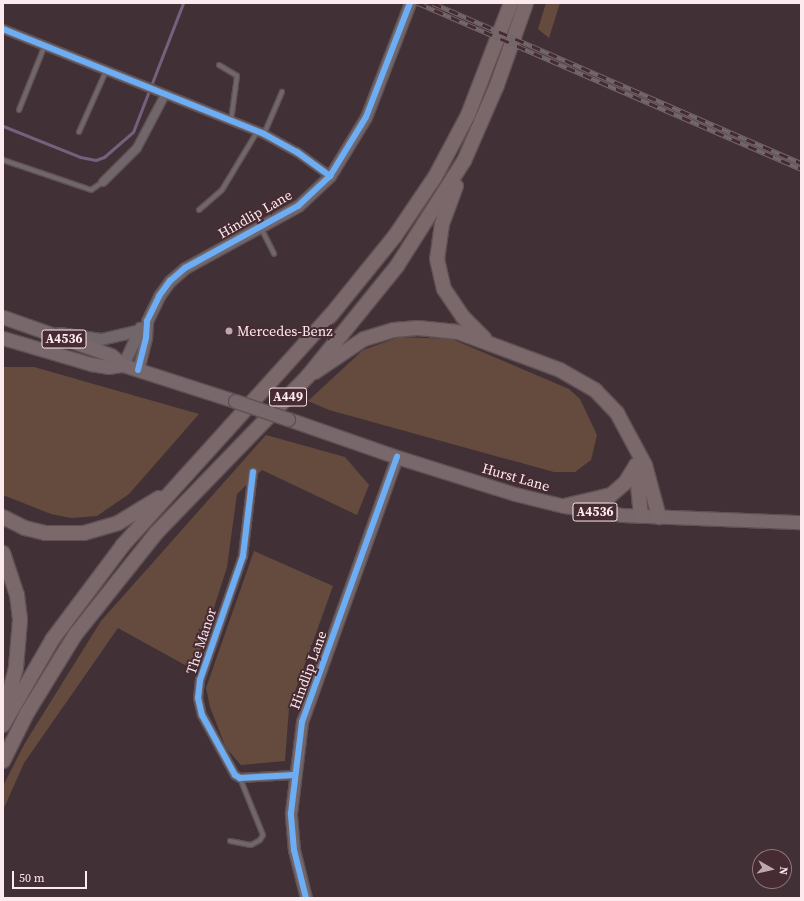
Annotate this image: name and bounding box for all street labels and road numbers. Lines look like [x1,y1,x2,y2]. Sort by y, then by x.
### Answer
street label: Hindlip Lane [215,186,295,242]
road number: A4536 [41,328,87,350]
road number: A449 [269,386,307,408]
street label: Hurst Lane [480,459,552,495]
road number: A4536 [572,501,618,523]
street label: The Manor [182,606,220,676]
street label: Hindlip Lane [286,628,330,712]

